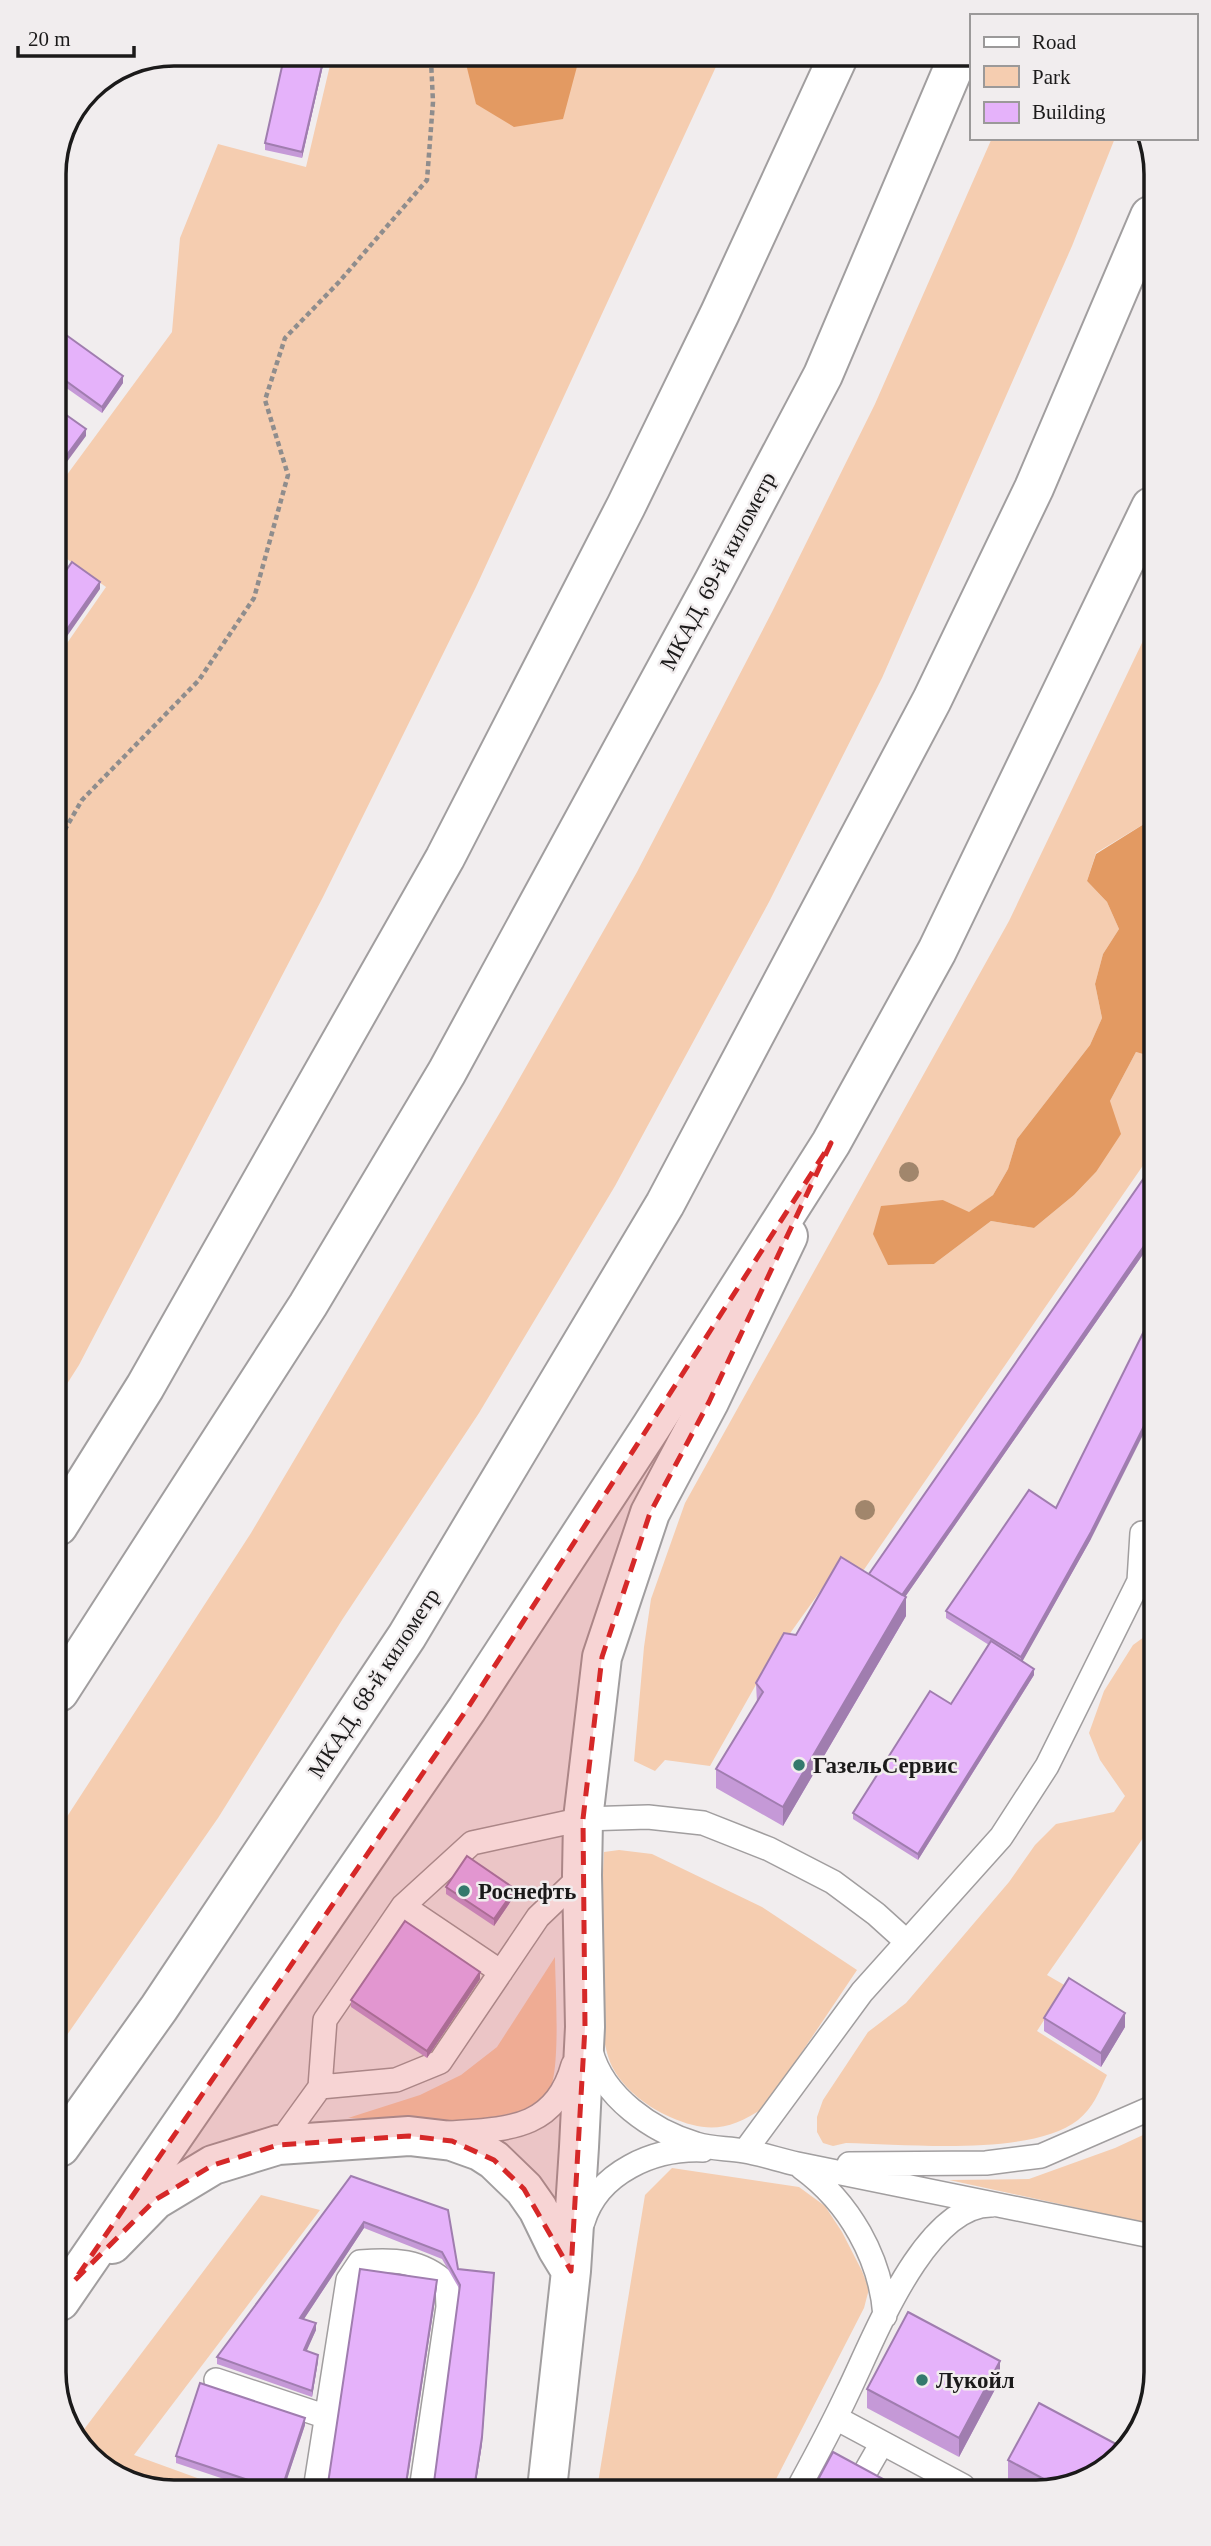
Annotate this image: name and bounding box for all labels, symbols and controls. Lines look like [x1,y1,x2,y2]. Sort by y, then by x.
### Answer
scale bar [18,14,133,58]
legend [970,14,1197,140]
text: 20 m [28,27,71,51]
text: Road [1032,30,1077,54]
text: Park [1032,65,1071,89]
text: Building [1032,100,1106,124]
street label: МКАД, 69-й километр [655,468,781,674]
street label: МКАД, 68-й километр [303,1584,445,1782]
place label: ГазельСервис [813,1753,957,1778]
marker: ГазельСервис [791,1757,807,1773]
place label: Роснефть [478,1879,576,1904]
marker: Роснефть [456,1883,472,1899]
place label: Лукойл [936,2368,1015,2393]
marker: Лукойл [914,2372,930,2388]

